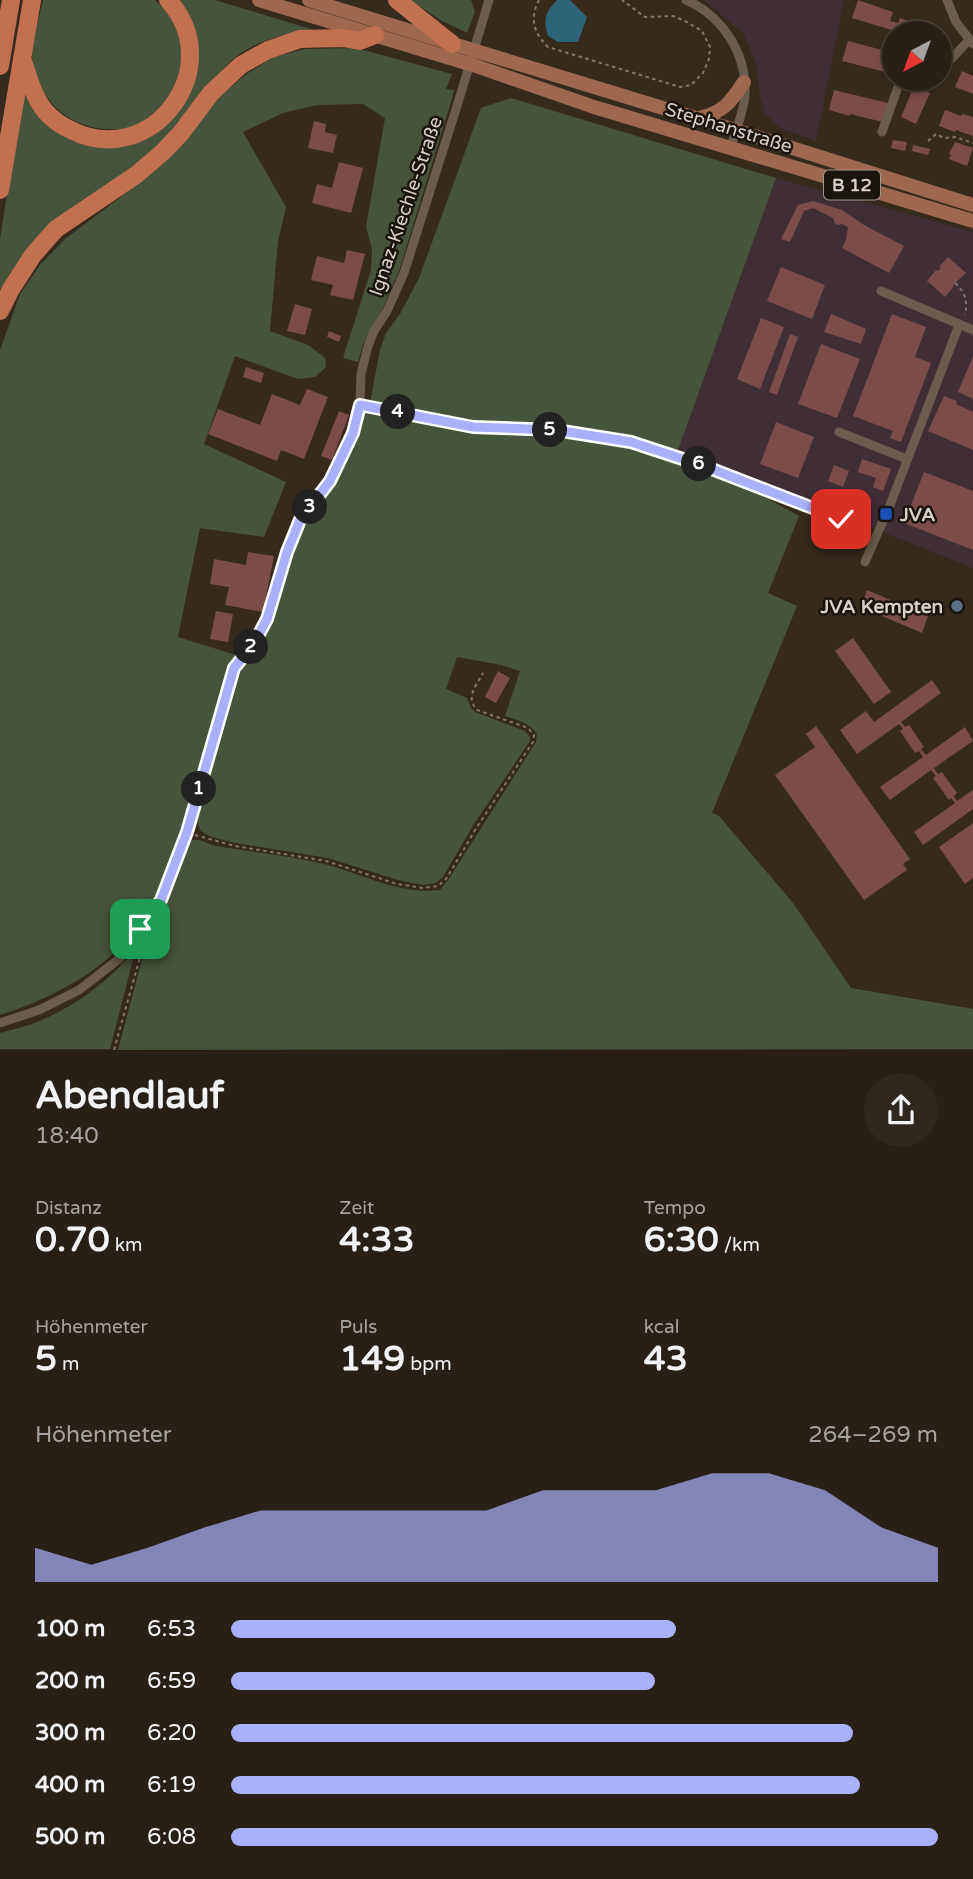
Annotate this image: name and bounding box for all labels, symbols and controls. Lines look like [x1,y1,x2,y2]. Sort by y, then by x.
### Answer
north arrow [882,21,952,91]
map controls [882,21,952,91]
street label: Stephanstraße [663,98,795,158]
street label: Ignaz-Kiechle-Straße [365,114,447,299]
road number: B 12 [824,170,880,200]
pin: 4 [380,394,416,430]
text: 4 [392,400,403,422]
pin: 5 [532,412,568,448]
text: 5 [544,418,555,440]
pin: 6 [682,447,716,482]
text: 6 [693,452,704,474]
pin [811,489,871,549]
pin: 3 [292,490,328,524]
text: 3 [304,495,315,517]
icon: check [822,500,860,538]
place label: JVA [899,504,935,526]
marker: JVA [878,506,894,522]
place label: JVA Kempten [819,596,943,619]
marker: JVA Kempten [949,598,965,614]
pin: 2 [233,630,268,664]
text: 2 [245,635,256,657]
pin: 1 [182,772,216,806]
text: 1 [193,777,204,799]
pin [110,899,170,959]
icon: arrive [121,910,159,948]
text: Abendlauf [35,1073,224,1119]
button: share [864,1073,938,1147]
text: 18:40 [35,1122,99,1150]
text: Distanz [35,1197,102,1219]
text: Zeit [339,1197,374,1219]
text: Tempo [644,1197,706,1219]
text: 0.70 [35,1219,110,1261]
text: 4:33 [339,1219,414,1261]
text: 6:30 [644,1219,719,1261]
text: km [110,1234,142,1256]
text: /km [719,1234,760,1256]
text: Höhenmeter [35,1316,148,1338]
text: Puls [339,1316,377,1338]
text: kcal [644,1316,679,1338]
text: 5 [35,1338,57,1380]
text: 149 [339,1338,405,1380]
text: 43 [644,1338,688,1380]
text: m [57,1353,79,1375]
text: bpm [405,1353,452,1375]
text: Höhenmeter [35,1421,172,1449]
text: 264–269 m [808,1421,938,1449]
text: 100 m [35,1615,105,1643]
text: 6:53 [147,1615,196,1643]
text: 200 m [35,1667,105,1695]
text: 6:59 [147,1667,196,1695]
text: 300 m [35,1719,105,1747]
text: 6:20 [147,1719,196,1747]
text: 400 m [35,1771,105,1799]
text: 6:19 [147,1771,196,1799]
text: 500 m [35,1823,105,1851]
text: 6:08 [147,1823,196,1851]

